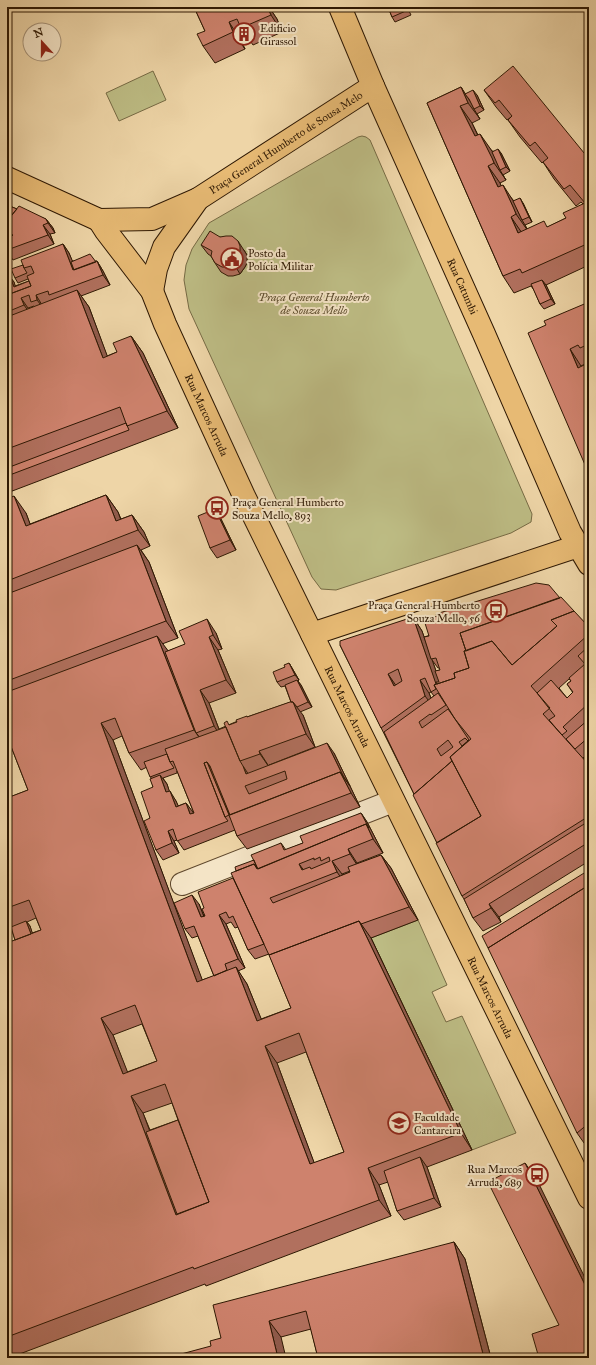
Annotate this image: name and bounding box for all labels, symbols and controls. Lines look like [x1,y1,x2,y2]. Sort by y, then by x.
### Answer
building icon: Edificio Girassol [231,21,257,47]
north arrow [22,22,62,62]
place label: Edificio Girassol [260,22,296,48]
text: N [32,25,46,41]
street label: Praça General Humberto de Sousa Melo [207,88,366,197]
public building icon: Posto da Polícia Militar [219,246,245,272]
place label: Posto da Polícia Militar [248,247,314,273]
street label: Rua Catumbi [444,256,480,316]
park label: Praça General Humberto de Souza Mello [258,291,370,317]
street label: Rua Marcos Arruda [182,372,231,458]
bus stop icon: Praça General Humberto Souza Mello, 893 [204,495,230,521]
place label: Praça General Humberto Souza Mello, 893 [232,496,344,522]
bus stop icon: Praça General Humberto Souza Mello, 56 [483,598,509,624]
place label: Praça General Humberto Souza Mello, 56 [368,599,480,625]
street label: Rua Marcos Arruda [322,664,373,750]
street label: Rua Marcos Arruda [464,955,516,1041]
school or university icon: Faculdade Cantareira [386,1110,412,1136]
place label: Faculdade Cantareira [414,1111,461,1137]
bus stop icon: Rua Marcos Arruda, 689 [524,1162,550,1188]
place label: Rua Marcos Arruda, 689 [466,1163,522,1189]

